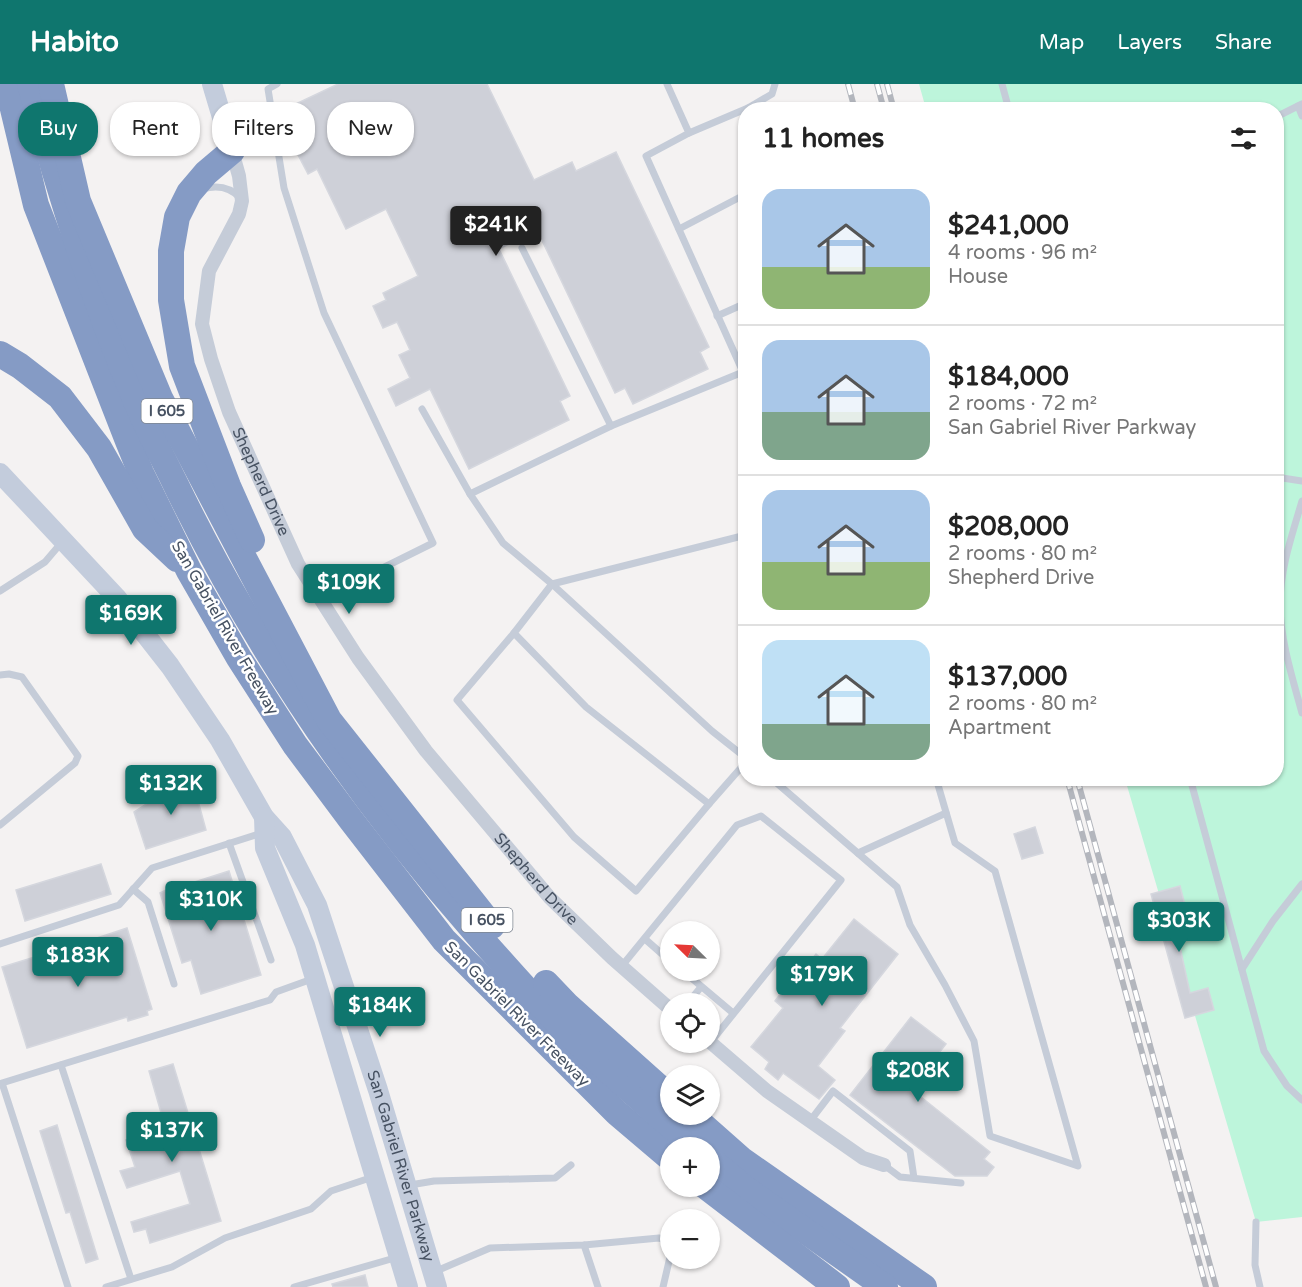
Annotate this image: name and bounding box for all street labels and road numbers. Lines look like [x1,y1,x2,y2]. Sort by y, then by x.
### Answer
road number: I 605 [142,399,192,423]
street label: Shepherd Drive [227,424,294,539]
street label: San Gabriel River Freeway [167,537,283,719]
street label: Shepherd Drive [490,829,582,930]
road number: I 605 [462,908,512,932]
street label: San Gabriel River Freeway [440,937,594,1091]
street label: San Gabriel River Parkway [362,1068,439,1265]

